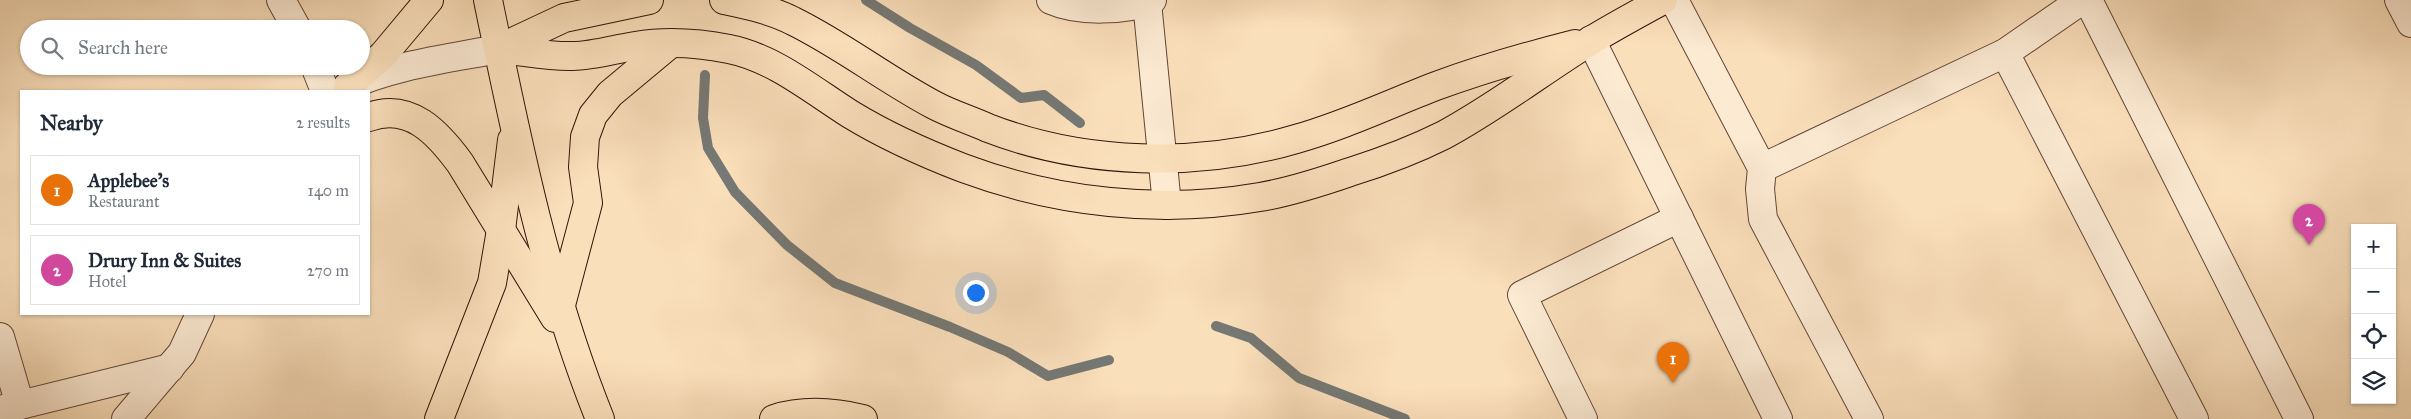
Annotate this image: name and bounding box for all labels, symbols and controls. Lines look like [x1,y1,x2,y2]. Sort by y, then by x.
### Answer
search box [20,20,370,75]
icon: search [38,34,66,62]
text: Search here [78,36,168,59]
text: Nearby [40,110,103,136]
text: 2 results [296,113,350,132]
text: Applebee's [88,169,169,192]
text: 1 [54,181,60,200]
text: 140 m [308,181,349,200]
text: Restaurant [88,192,160,211]
pin: 2 [2293,204,2325,245]
map controls [2351,224,2396,404]
button: + [2351,224,2396,269]
text: Drury Inn & Suites [88,249,241,272]
text: 2 [53,261,61,280]
text: 270 m [307,261,349,280]
button: − [2351,269,2396,314]
text: Hotel [88,272,126,291]
your location [963,280,989,306]
button: locate [2351,314,2396,359]
pin: 1 [1657,342,1689,383]
button: layers [2351,359,2396,404]

